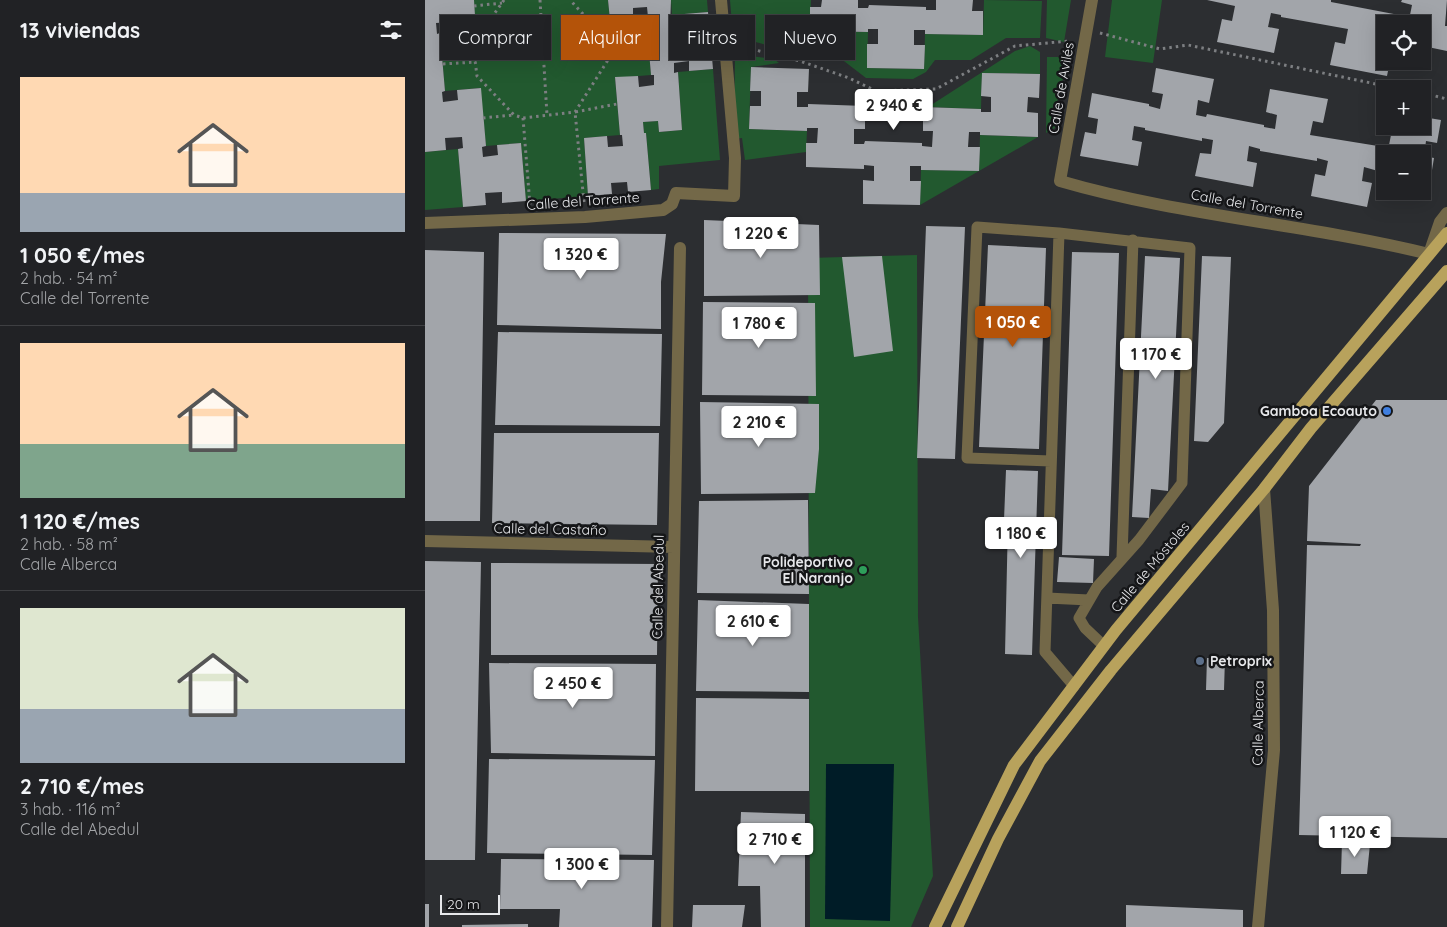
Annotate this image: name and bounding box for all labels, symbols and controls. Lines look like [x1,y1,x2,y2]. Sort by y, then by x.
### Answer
chip: Comprar [440,15,551,60]
chip: Alquilar [561,15,659,60]
chip: Filtros [669,15,755,60]
chip: Nuevo [765,15,855,60]
map controls [1376,15,1431,200]
button: locate [1376,15,1431,70]
icon: filters [377,16,405,44]
text: 13 viviendas [20,17,140,43]
street label: Calle de Avilés [1044,41,1078,135]
button: + [1376,80,1431,135]
pin: 2 940 € [848,88,940,131]
text: 2 940 € [866,95,922,115]
icon: home [168,110,258,200]
button: − [1376,145,1431,200]
street label: Calle del Torrente [1190,185,1304,223]
street label: Calle del Torrente [526,188,640,214]
pin: 1 220 € [715,216,807,259]
text: 1 220 € [734,223,788,243]
pin: 1 320 € [535,238,627,280]
text: 1 050 €/mes [20,242,145,268]
text: 1 320 € [555,244,607,264]
text: 2 hab. · 54 m² [20,268,118,288]
text: Calle del Torrente [20,288,150,308]
pin: 1 780 € [713,306,805,349]
pin: 1 050 € [967,306,1059,348]
text: 1 050 € [986,312,1040,332]
text: 1 780 € [733,313,785,333]
pin: 1 170 € [1110,338,1202,380]
text: 1 170 € [1131,344,1181,364]
icon: home [168,375,258,465]
place label: Gamboa Ecoauto [1260,402,1377,420]
marker: Gamboa Ecoauto [1381,405,1393,417]
pin: 2 210 € [713,406,805,448]
text: 2 210 € [732,412,786,432]
text: 1 120 €/mes [20,508,140,534]
pin: 1 180 € [975,516,1067,559]
street label: Calle de Móstoles [1107,518,1193,616]
street label: Calle del Castaño [493,519,607,539]
text: 1 180 € [996,523,1046,543]
text: 2 hab. · 58 m² [20,534,118,554]
street label: Calle del Abedul [648,535,668,639]
place label: Polideportivo El Naranjo [763,553,853,587]
text: Calle Alberca [20,554,117,574]
marker: Polideportivo El Naranjo [857,564,869,576]
pin: 2 610 € [707,604,799,647]
text: 2 610 € [727,611,779,631]
icon: home [168,640,258,730]
place label: Petroprix [1210,652,1272,670]
marker: Petroprix [1194,655,1206,667]
pin: 2 450 € [527,666,619,709]
text: 2 450 € [545,673,601,693]
street label: Calle Alberca [1248,680,1268,766]
text: 2 710 €/mes [20,773,144,799]
text: 3 hab. · 116 m² [20,799,120,819]
pin: 1 120 € [1309,816,1401,858]
text: Calle del Abedul [20,819,139,839]
pin: 2 710 € [729,822,821,865]
text: 1 120 € [1330,822,1380,842]
text: 2 710 € [748,829,802,849]
pin: 1 300 € [536,848,628,890]
text: 1 300 € [555,854,609,874]
scale bar [440,892,500,915]
text: 20 m [447,895,480,913]

